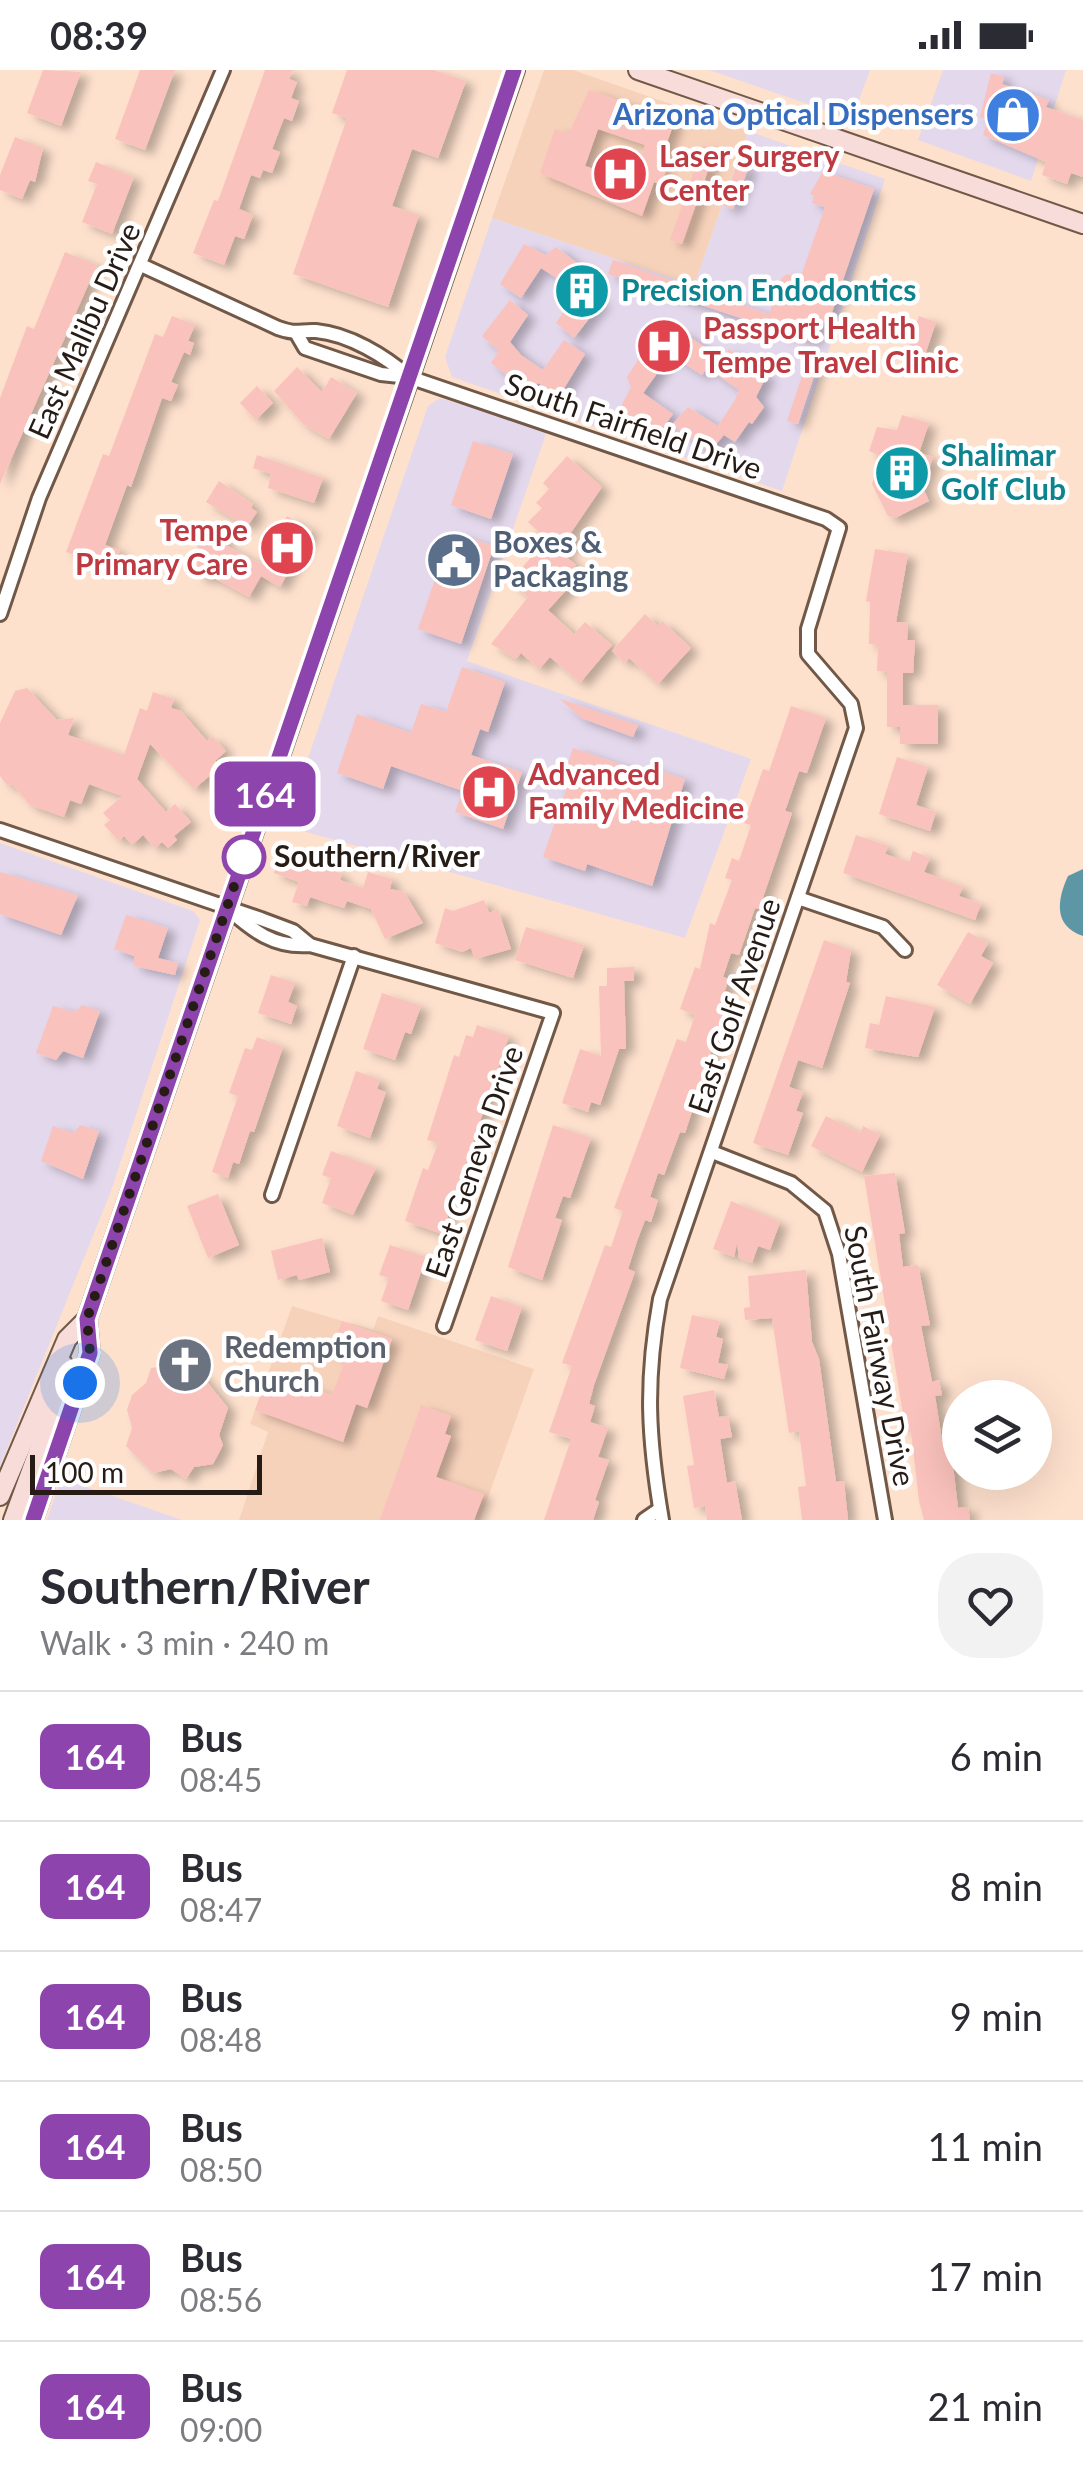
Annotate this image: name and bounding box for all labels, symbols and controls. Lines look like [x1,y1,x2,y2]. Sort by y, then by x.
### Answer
text: 08:39 [50,12,148,58]
shop icon: Arizona Optical Dispensers [983,85,1043,145]
place label: Arizona Optical Dispensers [612,95,974,131]
place label: Laser Surgery Center [659,137,840,207]
hospital icon: Laser Surgery Center [590,144,650,204]
street label: East Malibu Drive [19,217,147,444]
building icon: Precision Endodontics [552,261,612,321]
place label: Precision Endodontics [621,271,916,307]
place label: Passport Health Tempe Travel Clinic [703,309,959,379]
hospital icon: Passport Health Tempe Travel Clinic [634,316,694,376]
street label: South Fairfield Drive [501,364,767,486]
place label: Shalimar Golf Club [941,436,1066,506]
building icon: Shalimar Golf Club [872,443,932,503]
place label: Tempe Primary Care [75,511,248,581]
hospital icon: Tempe Primary Care [257,518,317,578]
place label: Boxes & Packaging [493,523,628,593]
public building icon: Boxes & Packaging [424,530,484,590]
place label: Advanced Family Medicine [527,755,744,825]
line badge: 164 [208,762,322,826]
hospital icon: Advanced Family Medicine [459,762,519,822]
text: 164 [235,773,295,815]
marker: Southern/River [223,836,265,878]
place label: Southern/River [274,837,481,873]
street label: East Golf Avenue [679,893,787,1118]
street label: East Geneva Drive [417,1041,530,1282]
street label: South Fairway Drive [838,1222,924,1489]
place label: Redemption Church [224,1328,387,1398]
church icon: Redemption Church [155,1335,215,1395]
your location [55,1358,105,1408]
map controls [942,1380,1052,1490]
button: layers [942,1380,1052,1490]
scale bar [30,1450,262,1494]
text: 100 m [45,1455,124,1489]
button: heart [938,1553,1043,1658]
text: Southern/River [40,1557,370,1614]
text: Walk · 3 min · 240 m [40,1623,329,1662]
text: Bus [180,1714,243,1760]
text: 6 min [950,1733,1043,1779]
text: 164 [65,1735,125,1777]
text: 08:45 [180,1760,262,1799]
text: Bus [180,1844,243,1890]
text: 8 min [950,1863,1043,1909]
text: 164 [65,1865,125,1907]
text: 08:47 [180,1890,262,1929]
text: Bus [180,1974,243,2020]
text: 9 min [950,1993,1043,2039]
text: 164 [65,1995,125,2037]
text: 08:48 [180,2020,262,2059]
text: Bus [180,2104,243,2150]
text: 11 min [928,2123,1043,2169]
text: 164 [65,2125,125,2167]
text: 08:50 [180,2150,262,2189]
text: Bus [180,2234,243,2280]
text: 17 min [928,2253,1043,2299]
text: 164 [65,2255,125,2297]
text: 08:56 [180,2280,262,2319]
text: Bus [180,2364,243,2410]
text: 21 min [928,2383,1043,2429]
text: 164 [65,2385,125,2427]
text: 09:00 [180,2410,262,2449]

